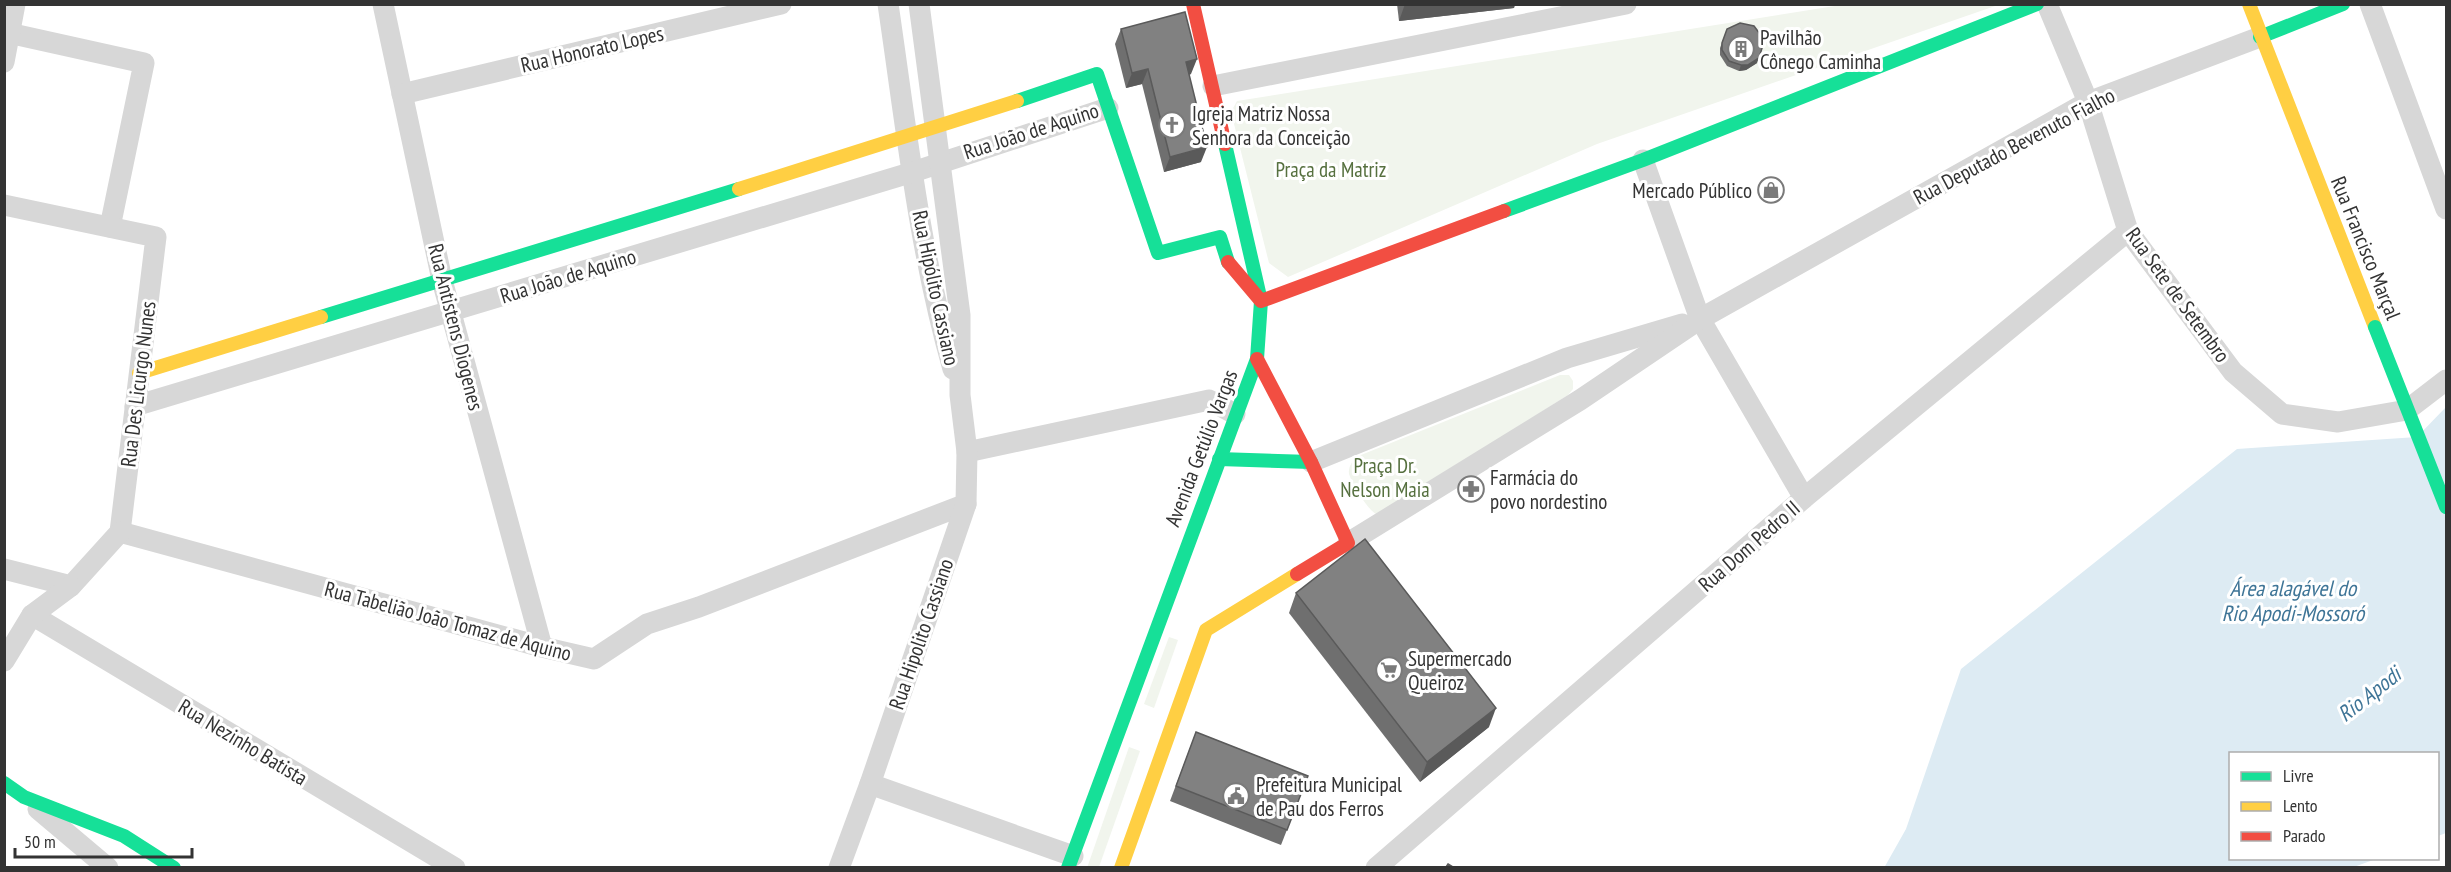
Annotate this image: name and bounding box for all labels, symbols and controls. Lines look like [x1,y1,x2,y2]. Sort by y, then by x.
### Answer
street label: Rua Honorato Lopes [518,19,666,79]
place label: Pavilhão Cônego Caminha [1760,24,1881,75]
building icon: Pavilhão Cônego Caminha [1726,34,1756,64]
street label: Rua Deputado Bevenuto Fialho [1909,81,2119,211]
street label: Rua João de Aquino [960,96,1102,166]
place label: Igreja Matriz Nossa Senhora da Conceição [1192,100,1350,151]
church icon: Igreja Matriz Nossa Senhora da Conceição [1157,110,1187,140]
park label: Praça da Matriz [1276,156,1386,183]
street label: Rua Francisco Marçal [2325,172,2407,324]
shop icon: Mercado Público [1756,175,1786,205]
place label: Mercado Público [1632,177,1752,204]
street label: Rua Hipólito Cassiano [906,208,966,368]
street label: Rua Sete de Setembro [2120,222,2236,368]
street label: Rua Antistens Diogenes [422,241,490,413]
street label: Rua João de Aquino [497,243,639,309]
street label: Rua Des Licurgo Nunes [114,300,162,468]
street label: Avenida Getúlio Vargas [1159,366,1243,530]
park label: Praça Dr. Nelson Maia [1340,452,1430,503]
place label: Farmácia do povo nordestino [1490,464,1607,515]
pharmacy icon: Farmácia do povo nordestino [1456,474,1486,504]
street label: Rua Dom Pedro II [1693,494,1805,598]
street label: Rua Hipolito Cassiano [883,555,959,713]
water label: Área alagável do Rio Apodi-Mossoró [2222,574,2366,627]
street label: Rua Tabelião João Tomaz de Aquino [322,575,574,667]
place label: Supermercado Queiroz [1408,645,1512,696]
supermarket icon: Supermercado Queiroz [1374,655,1404,685]
water label: Rio Apodi [2332,659,2409,727]
street label: Rua Nezinho Batista [174,693,312,791]
legend [2229,752,2439,860]
text: Livre [2283,764,2314,787]
place label: Prefeitura Municipal de Pau dos Ferros [1256,771,1402,822]
public building icon: Prefeitura Municipal de Pau dos Ferros [1221,781,1251,811]
text: Lento [2283,794,2318,817]
scale bar [15,821,192,859]
text: Parado [2283,824,2326,847]
text: 50 m [24,830,56,853]

